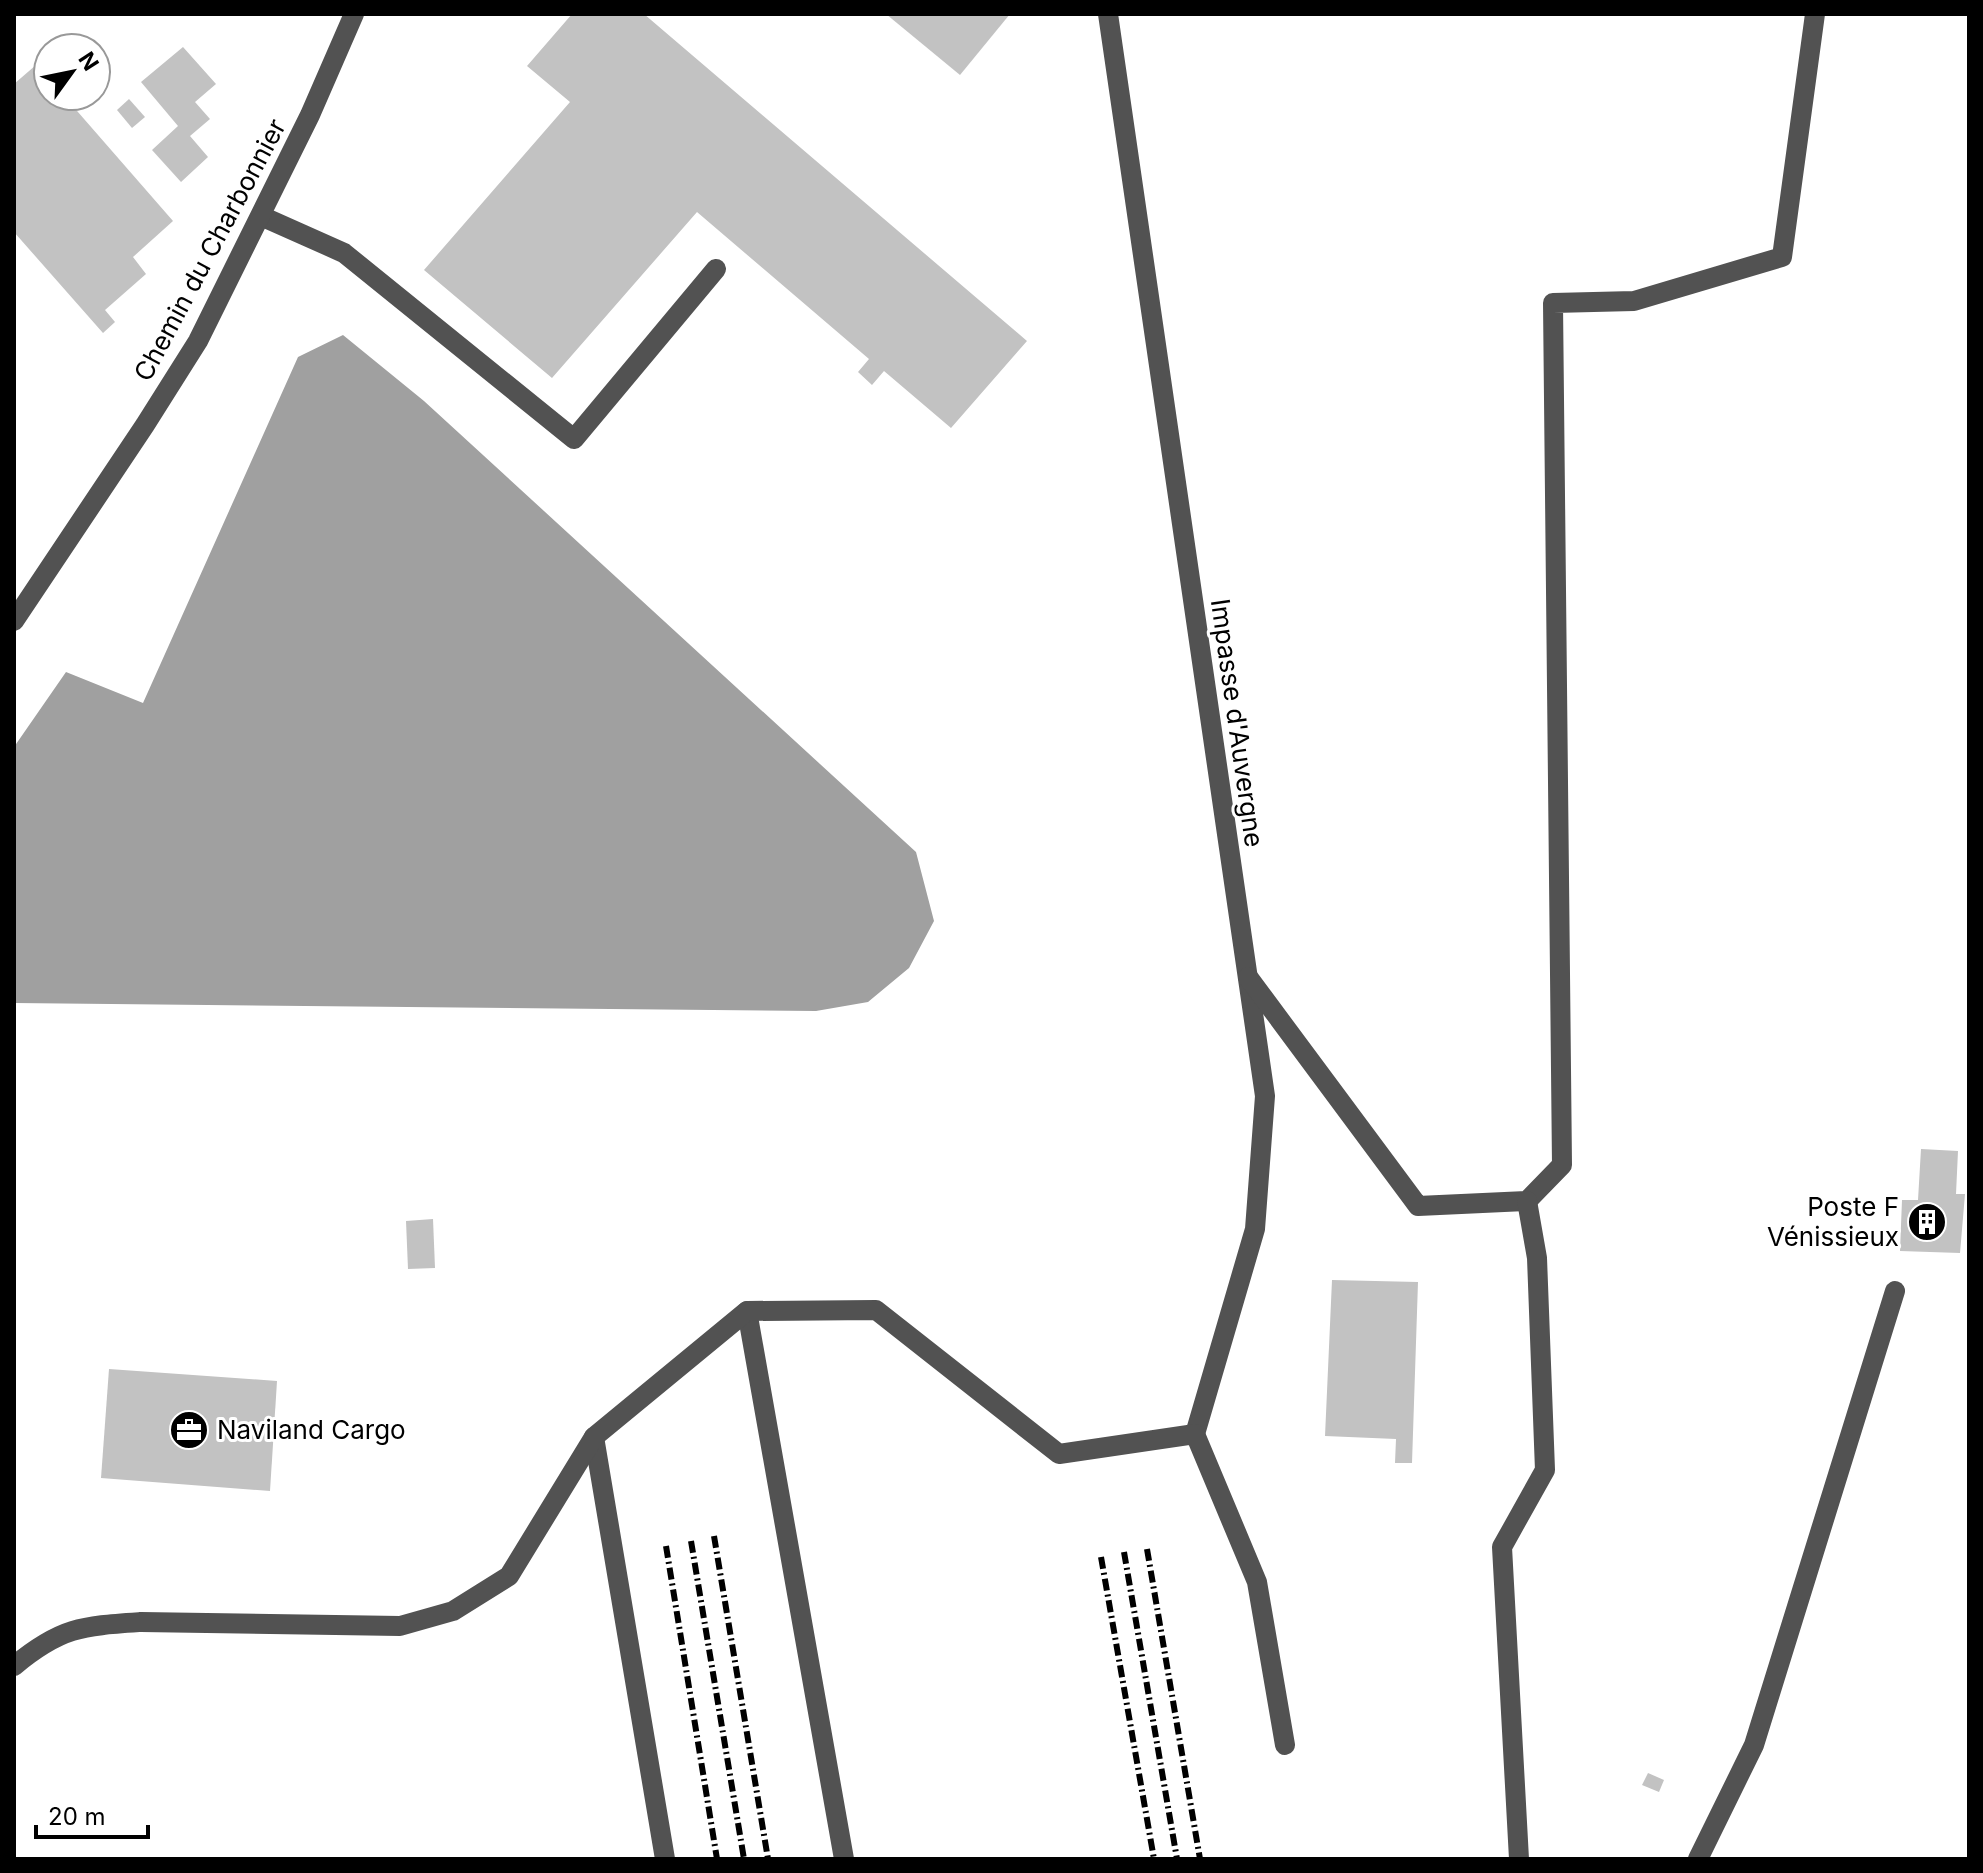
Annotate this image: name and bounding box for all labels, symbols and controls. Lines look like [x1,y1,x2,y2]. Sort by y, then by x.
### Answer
north arrow [32,32,112,112]
text: N [73,47,104,75]
street label: Chemin du Charbonnier [127,113,292,386]
street label: Impasse d'Auvergne [1205,597,1270,849]
place label: Poste F Vénissieux [1767,1191,1899,1252]
building icon: Poste F Vénissieux [1906,1201,1948,1243]
office icon: Naviland Cargo [168,1409,210,1451]
place label: Naviland Cargo [217,1414,406,1445]
scale bar [36,1789,148,1839]
text: 20 m [48,1802,106,1831]

